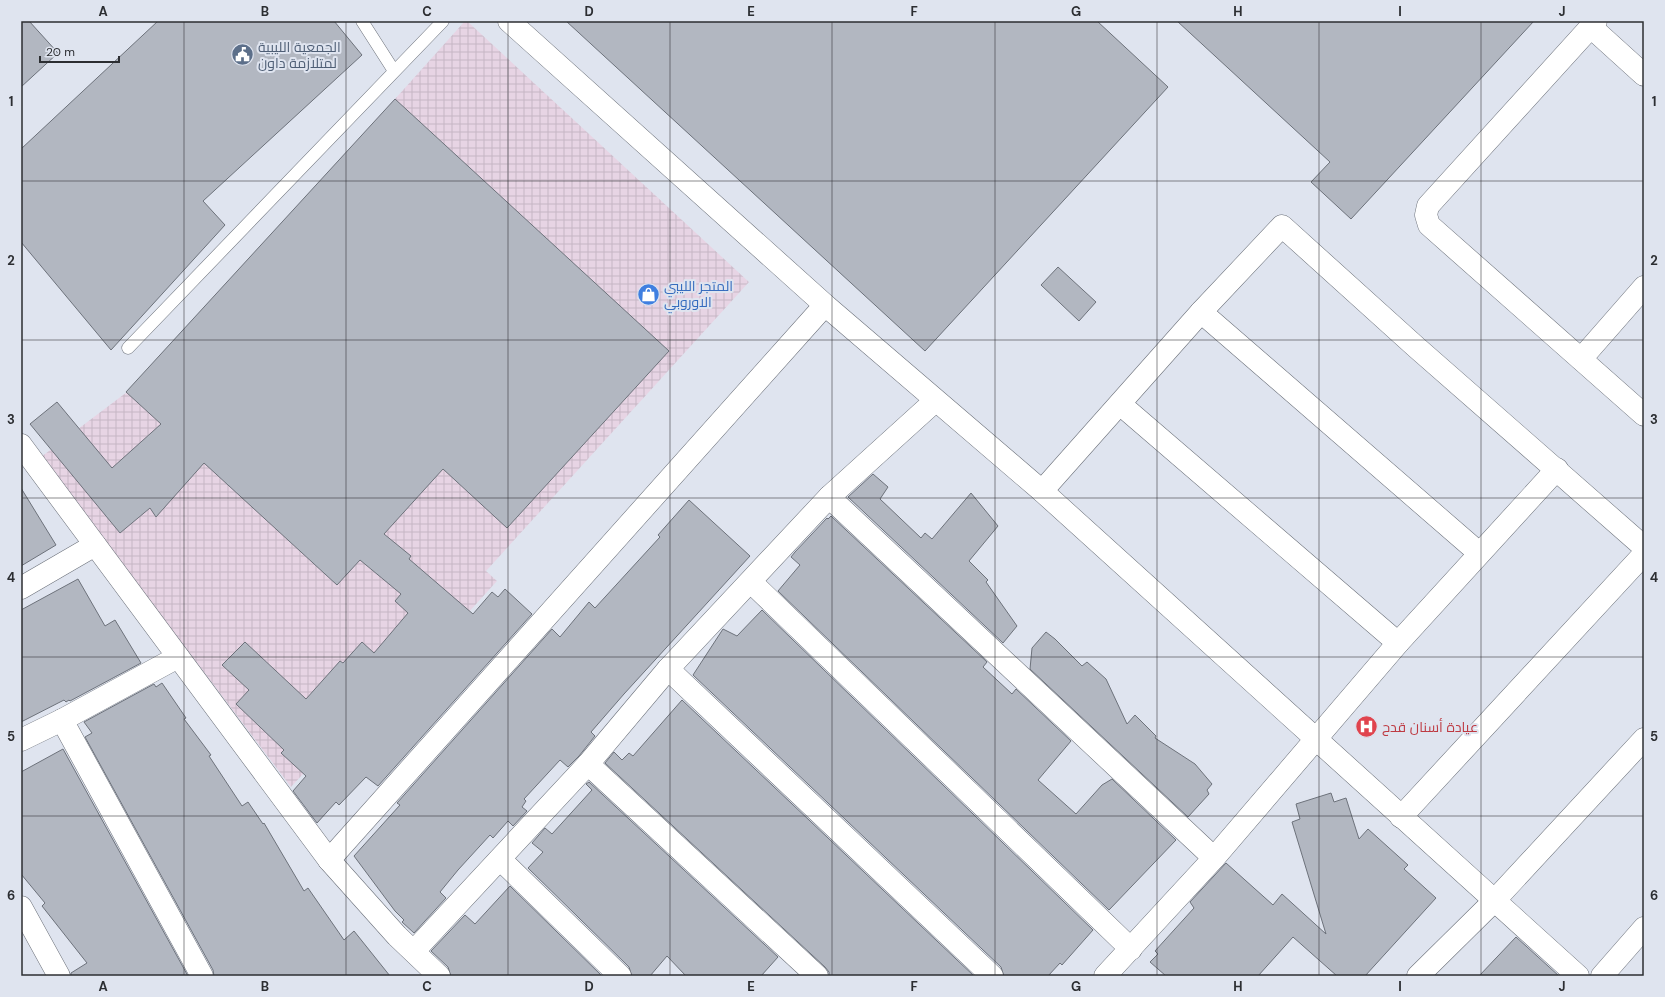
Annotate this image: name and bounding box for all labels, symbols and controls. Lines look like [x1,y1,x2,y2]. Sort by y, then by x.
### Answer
text: A [98,3,108,20]
text: B [261,3,269,20]
text: C [422,3,432,20]
text: D [584,3,594,20]
text: E [747,3,755,20]
text: F [910,3,918,20]
text: G [1071,3,1081,20]
text: H [1233,3,1243,20]
text: I [1398,3,1402,20]
text: J [1558,3,1566,20]
scale bar [40,38,119,64]
place label: الجمعية الليبية لمتلازمة داون [258,38,341,72]
public building icon: الجمعية الليبية لمتلازمة داون [230,42,256,68]
text: 20 m [46,44,75,60]
text: 1 [9,93,13,110]
text: 1 [1652,93,1656,110]
text: 2 [7,252,15,269]
text: 2 [1650,252,1658,269]
place label: المتجر الليبي الاوروبي [664,277,733,314]
shop icon: المتجر الليبي الاوروبي [635,281,661,307]
text: 3 [7,411,15,428]
text: 3 [1650,411,1658,428]
text: 4 [7,569,15,586]
text: 4 [1650,569,1658,586]
hospital icon: عيادة أسنان قدح [1354,714,1380,740]
place label: عيادة أسنان قدح [1382,718,1478,736]
text: 5 [7,728,15,745]
text: 5 [1650,728,1658,745]
text: 6 [7,887,15,904]
text: 6 [1650,887,1658,904]
text: A [98,978,108,995]
text: B [261,978,269,995]
text: C [422,978,432,995]
text: D [584,978,594,995]
text: E [747,978,755,995]
text: F [910,978,918,995]
text: G [1071,978,1081,995]
text: H [1233,978,1243,995]
text: I [1398,978,1402,995]
text: J [1558,978,1566,995]

